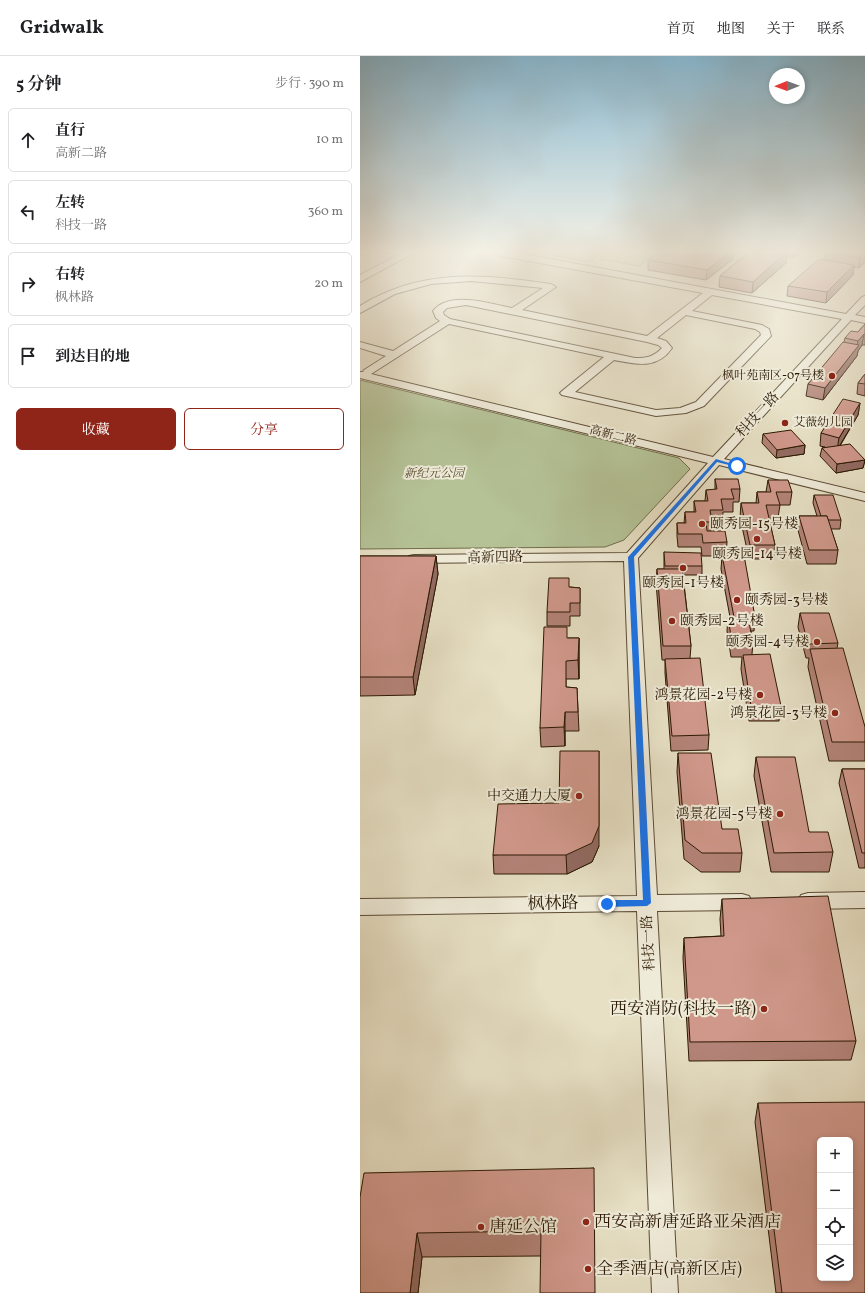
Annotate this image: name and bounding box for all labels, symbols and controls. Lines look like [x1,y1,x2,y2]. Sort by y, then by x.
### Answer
text: Gridwalk [20,15,104,41]
text: 首页 [667,20,695,39]
text: 地图 [717,20,745,39]
text: 关于 [767,20,795,39]
text: 联系 [817,20,845,39]
north arrow [769,68,805,104]
text: 5 分钟 [16,73,62,96]
text: 步行 · 390 m [275,75,344,93]
text: 直行 [55,121,85,142]
icon: ahead [17,129,39,151]
text: 10 m [316,131,343,149]
text: 高新二路 [55,145,107,163]
text: 左转 [55,193,85,214]
icon: left [17,201,39,223]
text: 360 m [308,203,343,221]
text: 科技一路 [55,217,107,235]
text: 右转 [55,265,85,286]
icon: right [17,273,39,295]
text: 20 m [314,275,343,293]
text: 枫林路 [55,289,94,307]
icon: arrive [17,345,39,367]
text: 到达目的地 [55,347,130,368]
place label: 枫叶苑南区-07号楼 [722,368,824,384]
marker: 枫叶苑南区-07号楼 [827,371,837,381]
street label: 科技一路 [732,388,784,442]
button: 收藏 [16,408,176,450]
button: 分享 [184,408,344,450]
place label: 艾薇幼儿园 [793,415,853,431]
marker: 艾薇幼儿园 [780,418,790,428]
street label: 高新二路 [588,422,638,450]
route start [728,457,746,475]
park label: 新纪元公园 [404,466,466,482]
place label: 颐秀园-15号楼 [710,515,798,534]
marker: 颐秀园-15号楼 [697,519,707,529]
marker: 颐秀园-14号楼 [752,534,762,544]
place label: 颐秀园-14号楼 [712,545,802,564]
street label: 高新四路 [467,548,523,568]
marker: 颐秀园-1号楼 [678,563,688,573]
place label: 颐秀园-1号楼 [642,574,724,593]
place label: 颐秀园-3号楼 [745,591,828,610]
marker: 颐秀园-3号楼 [732,595,742,605]
place label: 颐秀园-2号楼 [680,612,763,631]
marker: 颐秀园-2号楼 [667,616,677,626]
place label: 颐秀园-4号楼 [725,633,809,652]
marker: 颐秀园-4号楼 [812,637,822,647]
place label: 鸿景花园-2号楼 [655,686,752,705]
marker: 鸿景花园-2号楼 [755,690,765,700]
place label: 鸿景花园-3号楼 [730,704,827,723]
marker: 鸿景花园-3号楼 [830,708,840,718]
place label: 中交通力大厦 [487,787,571,806]
marker: 中交通力大厦 [574,791,584,801]
place label: 鸿景花园-5号楼 [675,805,772,824]
marker: 鸿景花园-5号楼 [775,809,785,819]
street label: 枫林路 [527,892,579,916]
route end [598,895,616,913]
street label: 科技一路 [638,915,660,971]
place label: 西安消防(科技一路) [610,998,756,1021]
marker: 西安消防(科技一路) [759,1004,769,1014]
map controls [817,1137,853,1281]
button: + [817,1137,853,1173]
button: − [817,1173,853,1209]
button: locate [817,1209,853,1245]
place label: 西安高新唐延路亚朵酒店 [594,1211,781,1234]
place label: 唐延公馆 [489,1216,557,1239]
marker: 西安高新唐延路亚朵酒店 [581,1217,591,1227]
marker: 唐延公馆 [476,1222,486,1232]
button: layers [817,1245,853,1281]
place label: 全季酒店(高新区店) [596,1258,742,1281]
marker: 全季酒店(高新区店) [583,1264,593,1274]

